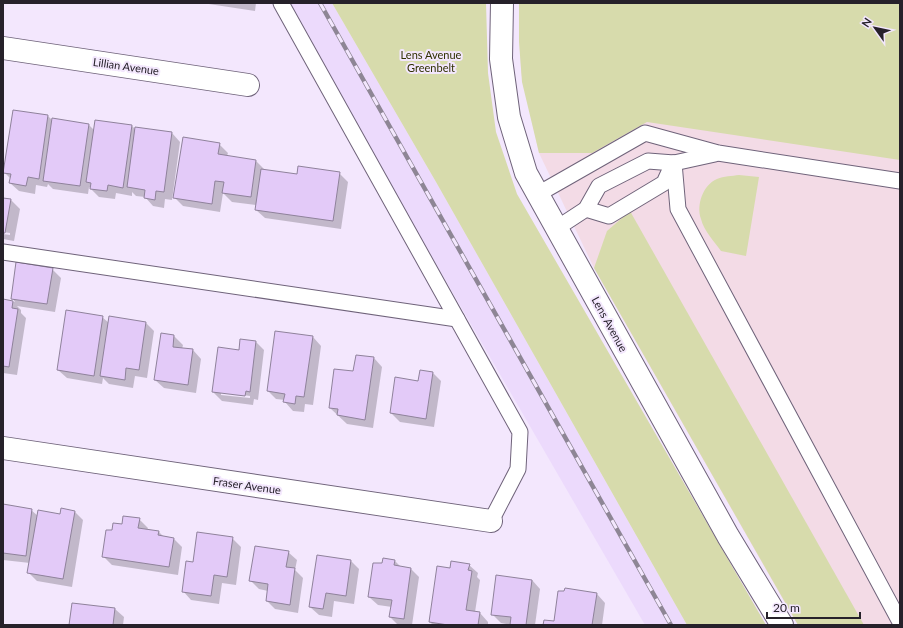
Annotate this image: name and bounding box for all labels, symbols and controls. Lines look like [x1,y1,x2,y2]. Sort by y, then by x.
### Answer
north arrow [855,8,895,48]
text: N [858,15,874,29]
park label: Lens Avenue Greenbelt [401,48,462,74]
street label: Lillian Avenue [92,55,160,77]
street label: Lens Avenue [590,294,631,354]
street label: Fraser Avenue [212,474,282,496]
scale bar [767,594,860,620]
text: 20 m [773,600,800,615]

